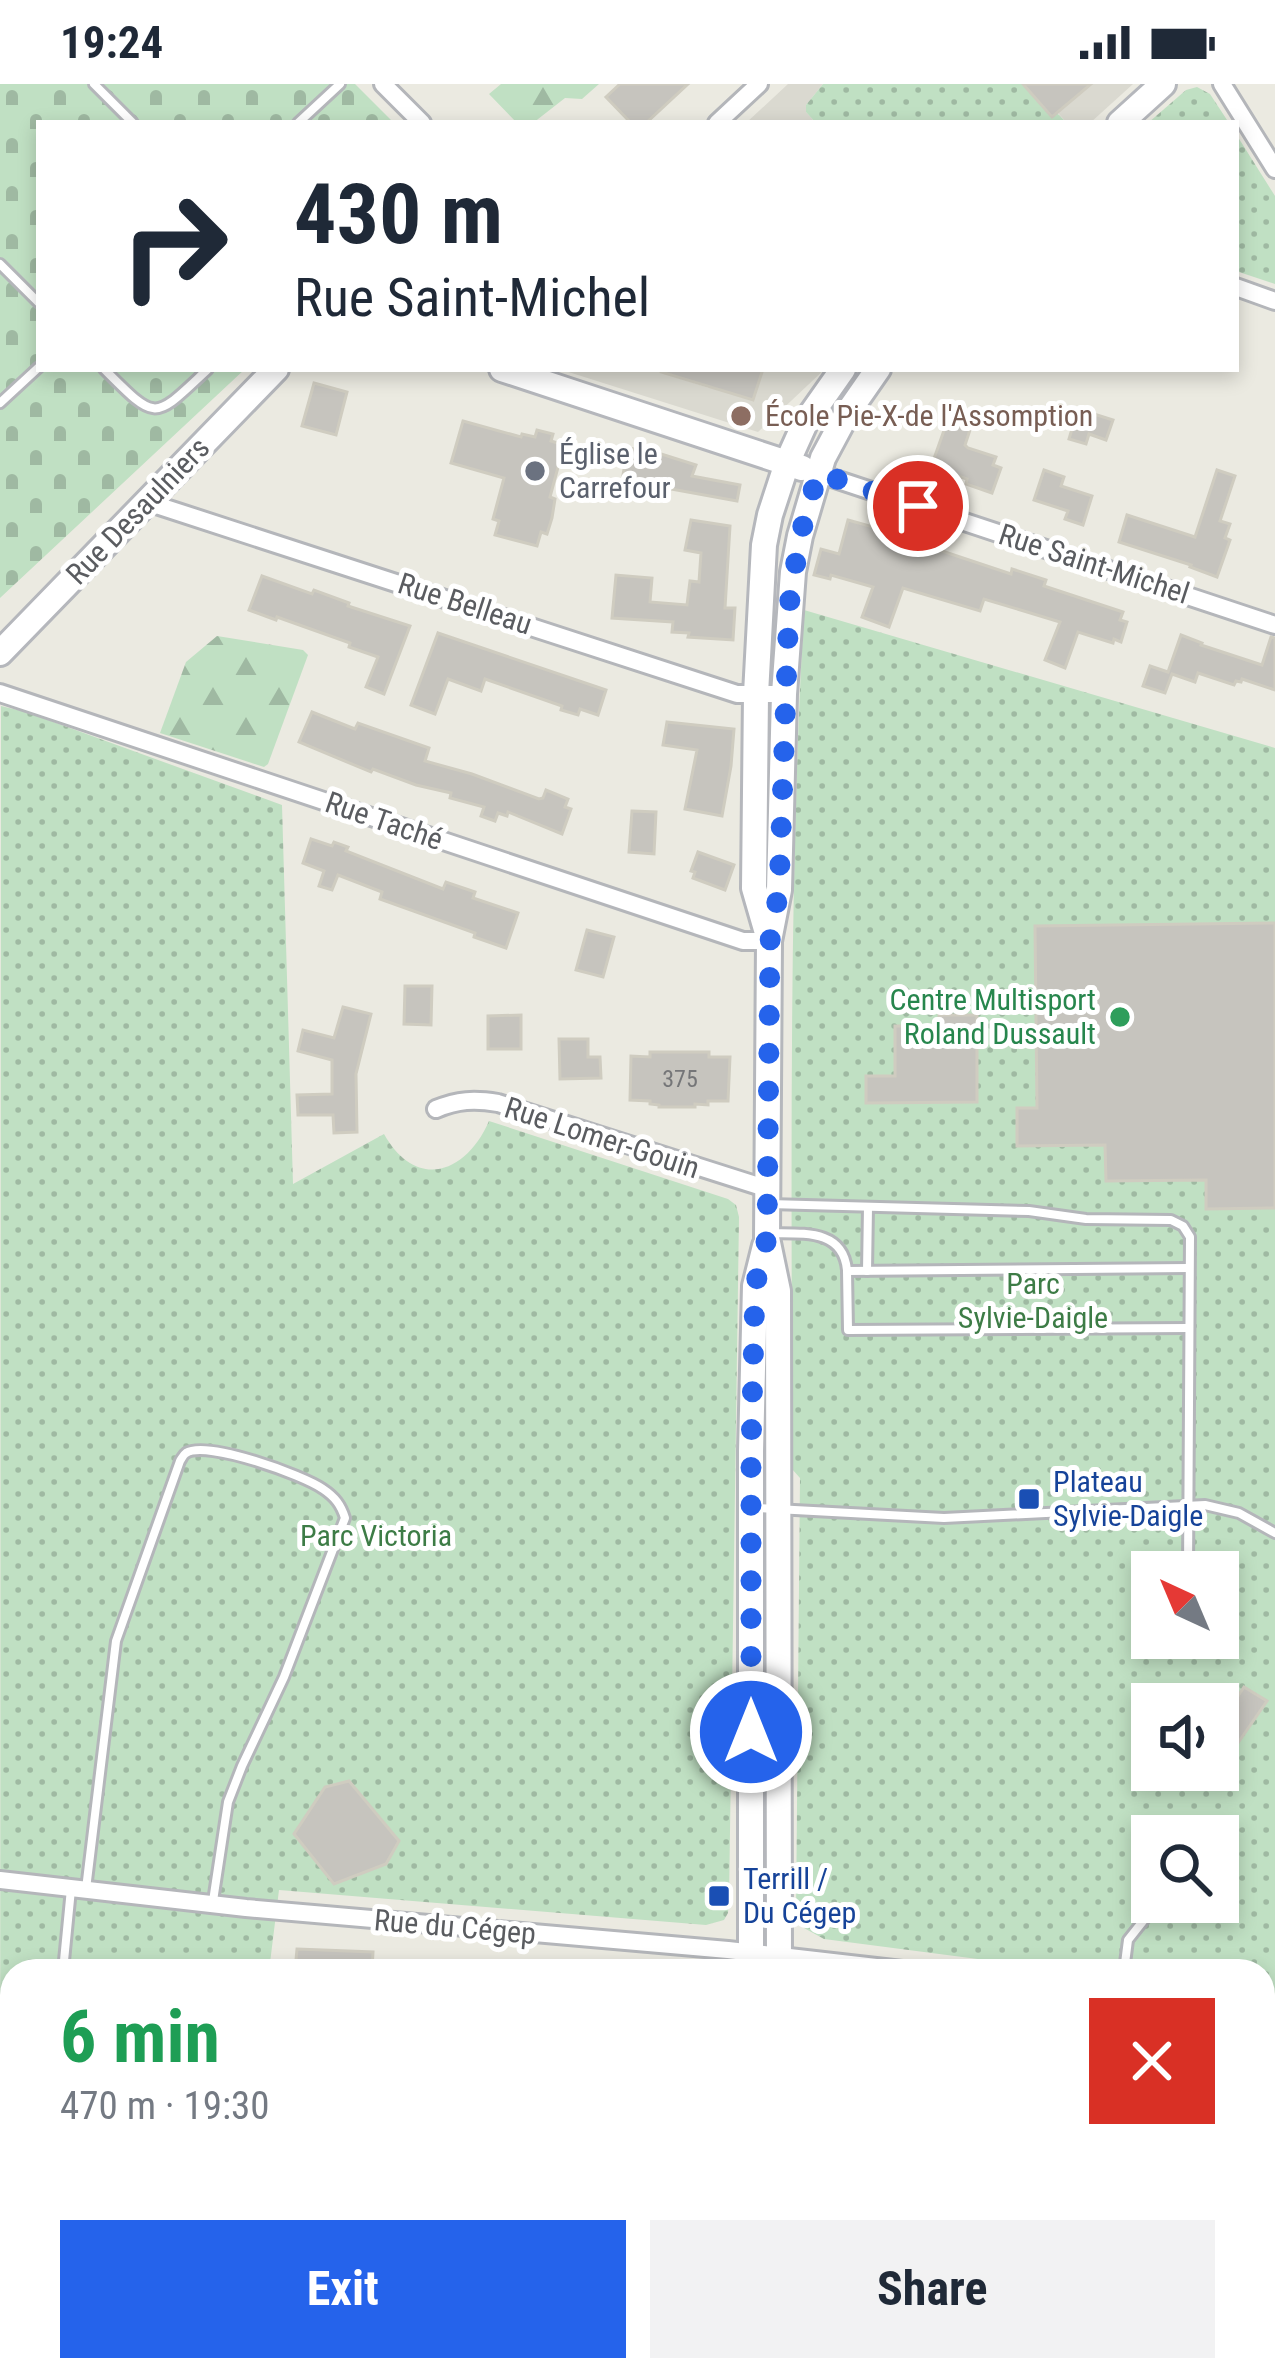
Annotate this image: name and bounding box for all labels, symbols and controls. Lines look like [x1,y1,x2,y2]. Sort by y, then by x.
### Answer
text: 19:24 [60,16,163,69]
text: 430 m [294,165,503,264]
icon: right [96,168,252,324]
text: Rue Saint-Michel [294,266,650,329]
place label: École Pie-X-de l'Assomption [765,398,1093,433]
marker: École Pie-X-de l'Assomption [728,403,754,429]
street label: Rue Desaulniers [59,430,216,591]
place label: Église le Carrefour [559,436,671,505]
pin [867,455,969,557]
marker: Église le Carrefour [522,458,548,484]
icon: arrive [885,473,951,539]
street label: Rue Saint-Michel [995,516,1194,611]
street label: Rue Belleau [394,565,536,642]
street label: Rue Taché [321,784,447,857]
place label: Centre Multisport Roland Dussault [890,982,1096,1051]
marker: Centre Multisport Roland Dussault [1107,1004,1133,1030]
house number: 375 [662,1065,698,1093]
street label: Rue Lomer-Gouin [500,1090,704,1185]
park label: Parc Sylvie-Daigle [958,1266,1108,1335]
place label: Plateau Sylvie-Daigle [1053,1464,1203,1533]
marker: Plateau Sylvie-Daigle [1016,1486,1042,1512]
park label: Parc Victoria [300,1518,452,1553]
north arrow [1131,1551,1239,1659]
map controls [1131,1551,1239,1923]
position arrow [688,1669,814,1795]
button: sound [1131,1683,1239,1791]
button: search [1131,1815,1239,1923]
place label: Terrill / Du Cégep [743,1861,856,1930]
marker: Terrill / Du Cégep [706,1883,732,1909]
street label: Rue du Cégep [373,1902,537,1951]
text: 6 min [60,1995,220,2080]
button: close [1089,1998,1215,2124]
text: 470 m · 19:30 [60,2083,270,2129]
button: Exit [60,2220,626,2358]
button: Share [650,2220,1215,2358]

